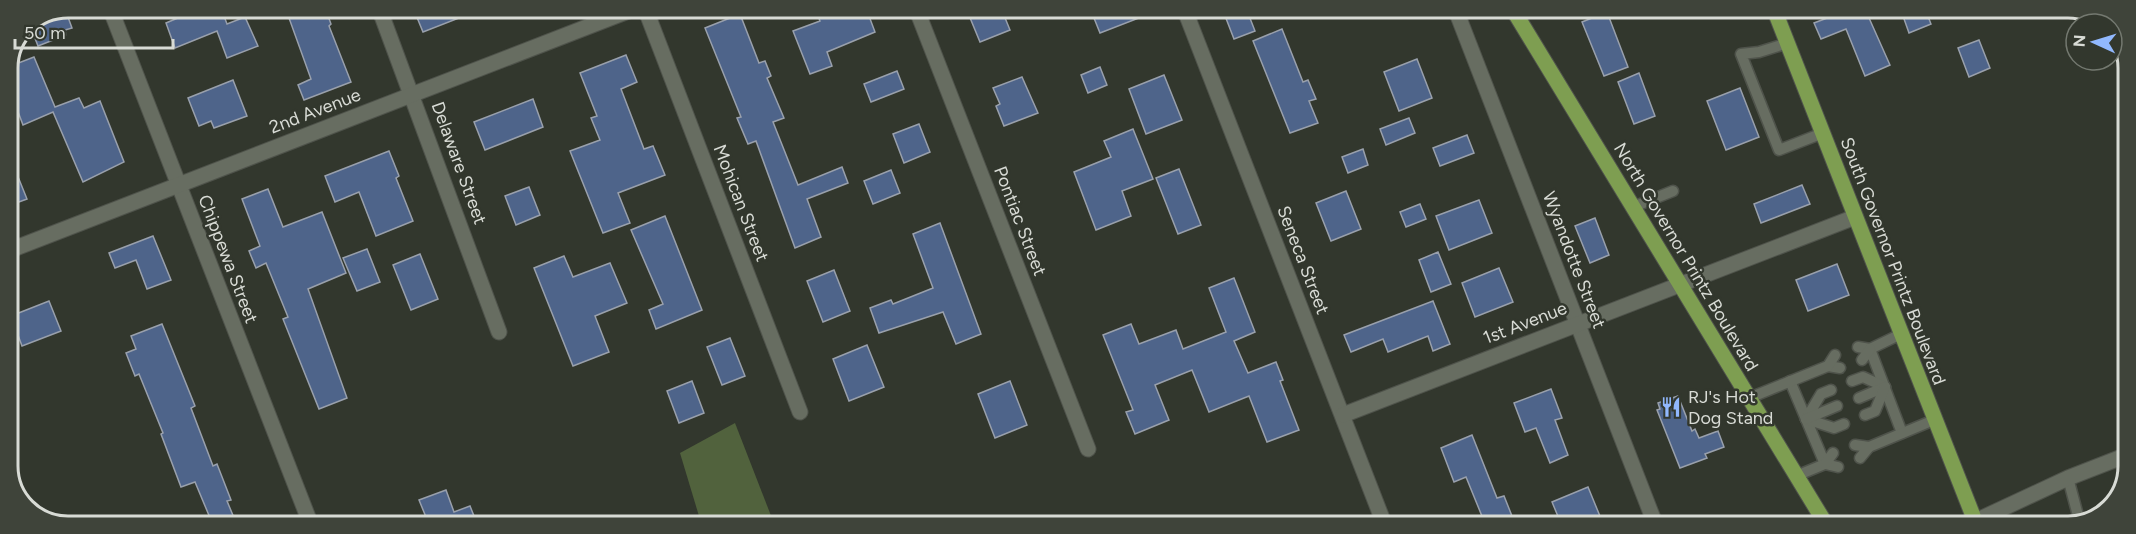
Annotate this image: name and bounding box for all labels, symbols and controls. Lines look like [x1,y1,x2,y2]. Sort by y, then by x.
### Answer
scale bar [15,12,172,50]
north arrow [2064,12,2124,72]
text: 50 m [24,22,66,44]
text: N [2070,34,2089,48]
street label: 2nd Avenue [266,83,364,138]
street label: Delaware Street [427,99,491,228]
street label: South Governor Printz Boulevard [1836,134,1950,388]
street label: North Governor Printz Boulevard [1609,139,1763,375]
street label: Mohican Street [709,141,774,265]
street label: Pontiac Street [989,163,1051,279]
street label: Wyandotte Street [1538,188,1610,332]
street label: Chippewa Street [193,192,263,327]
street label: Seneca Street [1272,203,1334,318]
street label: 1st Avenue [1480,297,1570,349]
place label: RJ's Hot Dog Stand [1688,386,1773,429]
restaurant icon: RJ's Hot Dog Stand [1659,395,1683,419]

